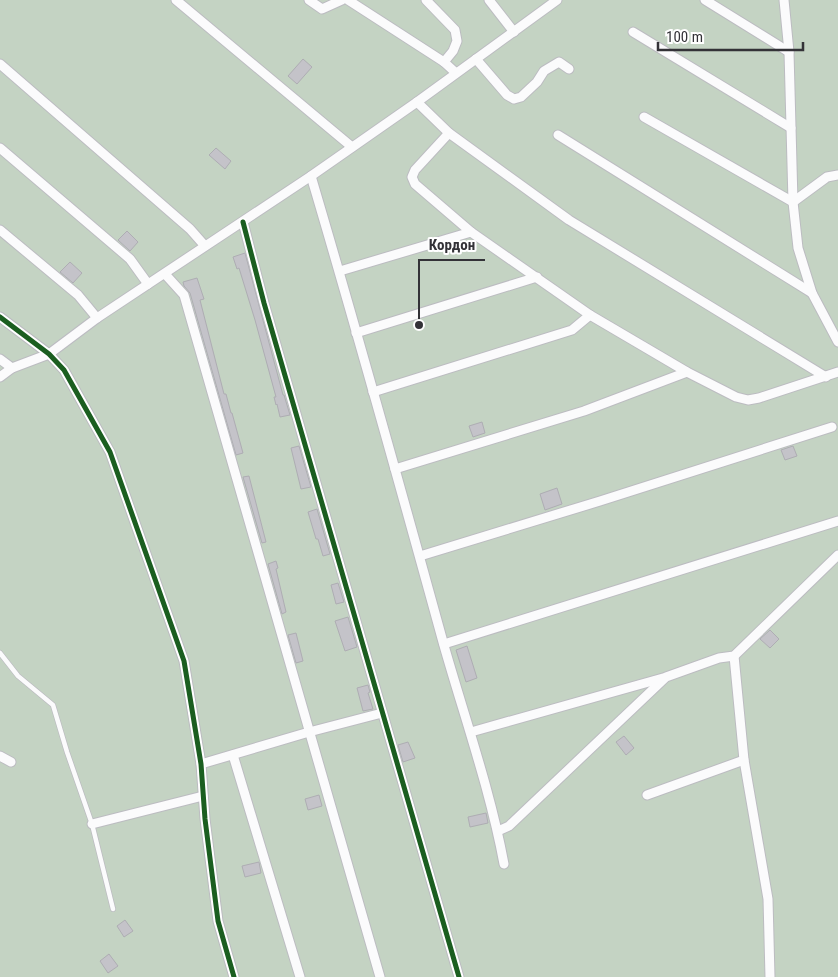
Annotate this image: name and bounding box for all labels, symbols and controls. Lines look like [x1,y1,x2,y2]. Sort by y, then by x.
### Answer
scale bar [658,20,803,52]
text: 100 m [666,28,703,46]
callout: Кордон [419,230,485,260]
text: Кордон [429,236,475,254]

